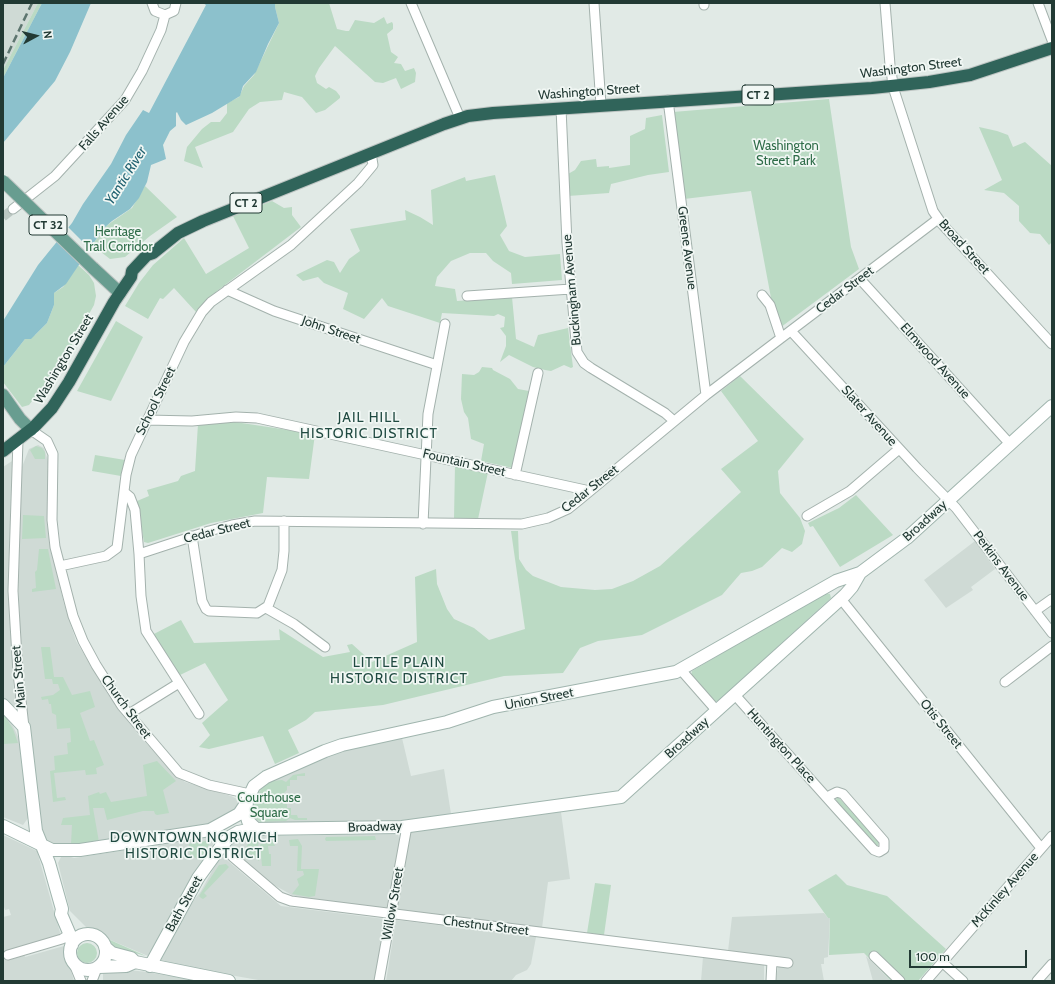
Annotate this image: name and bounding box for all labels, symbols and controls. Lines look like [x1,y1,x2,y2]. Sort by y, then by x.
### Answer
north arrow [16,16,56,56]
text: N [40,30,55,39]
street label: Washington Street [859,54,963,82]
street label: Washington Street [538,81,640,103]
road number: CT 2 [742,85,774,105]
street label: Falls Avenue [76,92,132,154]
park label: Washington Street Park [753,138,819,169]
water label: Yantic River [102,144,150,208]
road number: CT 2 [230,193,262,213]
street label: Greene Avenue [674,205,700,291]
road number: CT 32 [29,215,67,235]
street label: Broad Street [935,216,993,278]
park label: Heritage Trail Corridor [83,224,153,255]
street label: Buckingham Avenue [559,234,585,346]
street label: Cedar Street [813,263,877,317]
street label: Washington Street [31,311,97,407]
street label: John Street [300,313,362,347]
street label: Elmwood Avenue [897,320,973,402]
street label: School Street [133,364,179,438]
street label: Slater Avenue [838,383,900,449]
district label: JAIL HILL HISTORIC DISTRICT [300,410,438,442]
street label: Fountain Street [421,446,507,480]
street label: Cedar Street [558,462,622,516]
street label: Broadway [900,497,950,545]
street label: Cedar Street [182,515,252,547]
street label: Perkins Avenue [970,528,1032,604]
street label: Main Street [8,645,30,709]
district label: LITTLE PLAIN HISTORIC DISTRICT [330,655,468,688]
street label: Church Street [98,672,154,742]
street label: Union Street [503,685,575,713]
street label: Otis Street [916,696,966,752]
street label: Huntington Place [744,706,818,786]
street label: Broadway [662,714,712,762]
park label: Courthouse Square [237,790,301,821]
street label: Broadway [348,818,402,836]
district label: DOWNTOWN NORWICH HISTORIC DISTRICT [110,830,278,862]
street label: McKinley Avenue [968,849,1042,931]
street label: Willow Street [379,866,407,942]
street label: Bath Street [162,873,206,935]
street label: Chestnut Street [442,913,530,939]
scale bar [911,942,1029,968]
text: 100 m [916,949,950,964]

